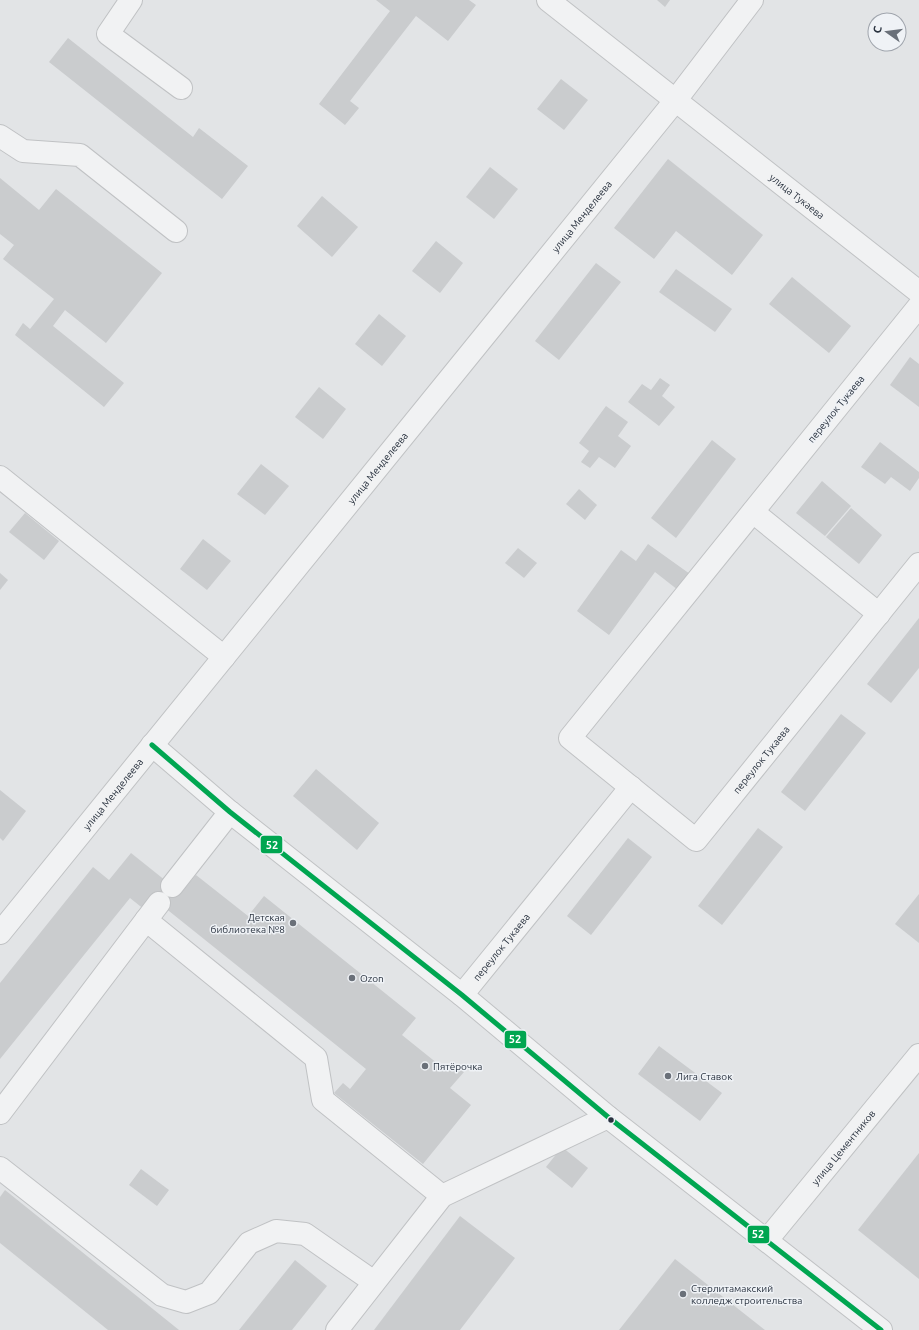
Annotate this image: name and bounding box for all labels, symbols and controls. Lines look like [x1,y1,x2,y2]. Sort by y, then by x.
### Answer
north arrow [867,12,907,52]
text: С [871,25,884,34]
street label: улица Тукаева [768,171,827,221]
street label: улица Менделеева [549,178,614,254]
street label: переулок Тукаева [806,373,866,445]
street label: улица Менделеева [345,430,410,506]
street label: переулок Тукаева [731,724,792,795]
street label: улица Менделеева [81,756,145,832]
line badge: 52 [260,835,283,854]
text: 52 [266,839,278,851]
street label: переулок Тукаева [471,911,532,983]
place label: Детская библиотека №8 [211,912,285,935]
marker: Детская библиотека №8 [288,918,298,928]
marker: Ozon [347,973,357,983]
place label: Ozon [360,973,384,984]
line badge: 52 [504,1030,527,1049]
text: 52 [509,1033,521,1045]
marker: Пятёрочка [420,1061,430,1071]
place label: Пятёрочка [433,1061,482,1072]
marker: Лига Ставок [663,1071,673,1081]
place label: Лига Ставок [676,1071,732,1082]
street label: улица Цементников [809,1108,877,1187]
unlabelled marker [606,1115,616,1125]
line badge: 52 [747,1225,770,1244]
text: 52 [752,1228,764,1240]
place label: Стерлитамакский колледж строительства [691,1283,803,1306]
marker: Стерлитамакский колледж строительства [678,1289,688,1299]

